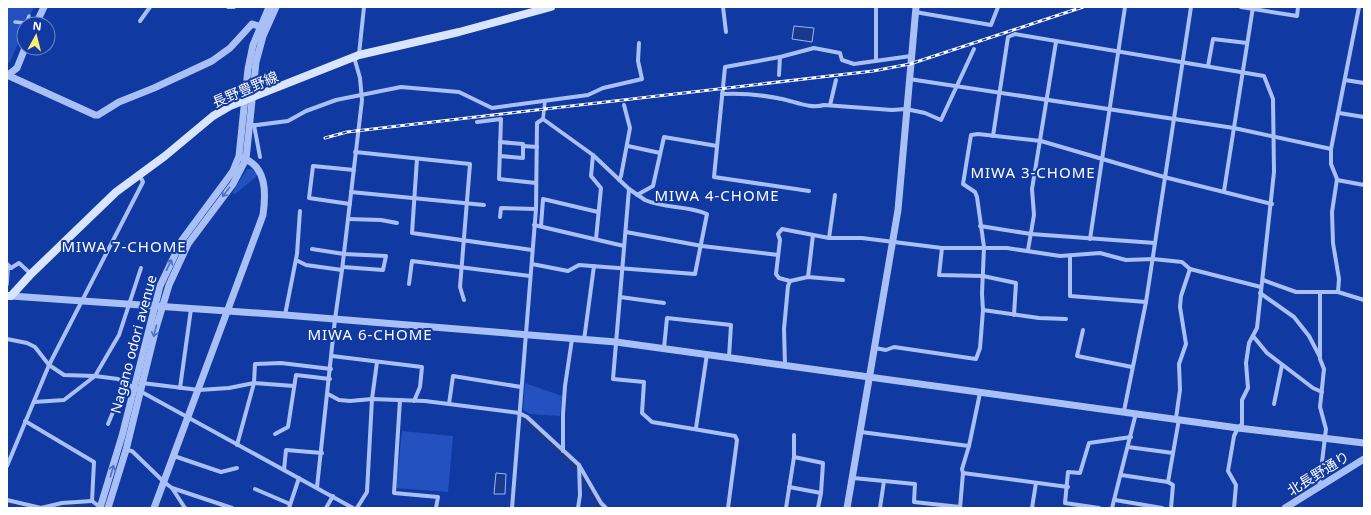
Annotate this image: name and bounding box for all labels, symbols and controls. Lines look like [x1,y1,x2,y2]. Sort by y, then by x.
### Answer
north arrow [16,16,56,56]
text: N [32,18,43,34]
street label: 長野豊野線 [209,67,281,111]
district label: MIWA 3-CHOME [970,162,1096,182]
district label: MIWA 4-CHOME [654,185,780,205]
one-way arrow [222,187,231,198]
district label: MIWA 7-CHOME [61,236,187,256]
one-way arrow [166,259,173,271]
street label: Nagano odori avenue [105,273,161,415]
one-way arrow [151,324,158,337]
district label: MIWA 6-CHOME [307,324,433,344]
street label: 北長野通り [1283,446,1353,500]
one-way arrow [109,465,116,478]

